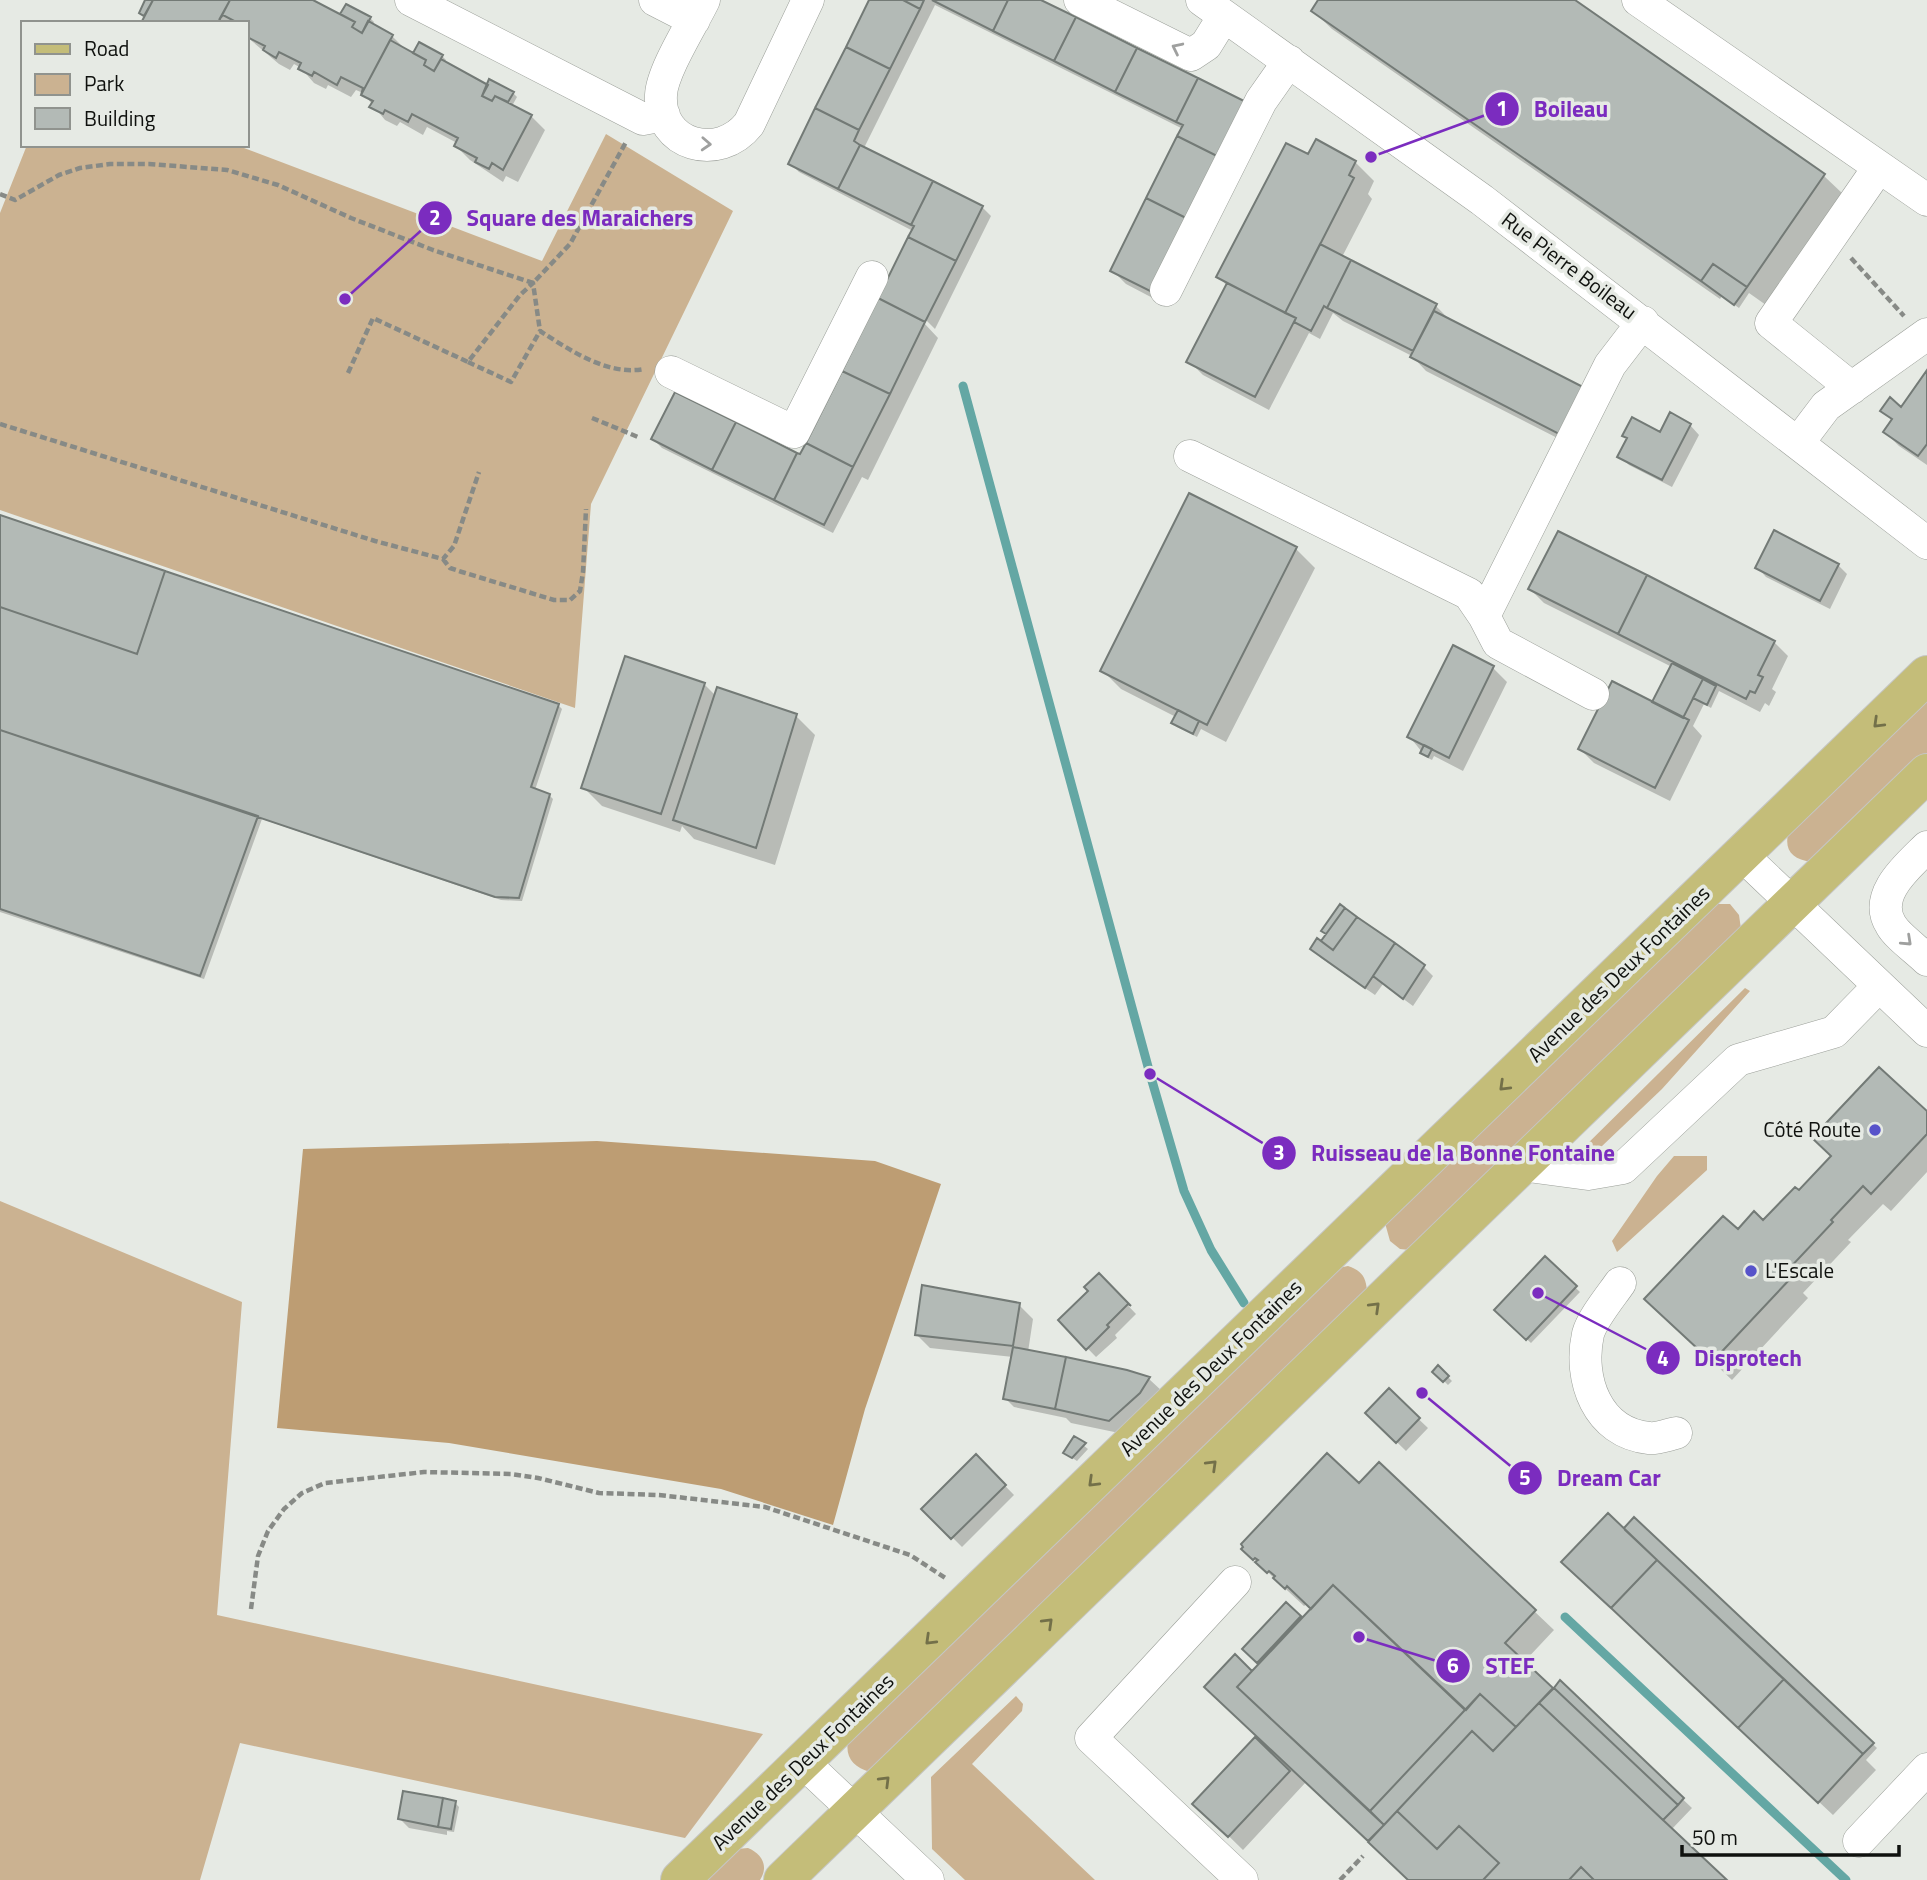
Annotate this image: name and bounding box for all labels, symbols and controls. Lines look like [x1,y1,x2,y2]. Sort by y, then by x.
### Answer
legend [21,21,248,147]
text: Road [84,32,129,64]
one-way arrow [1172,42,1184,56]
text: Park [84,67,124,99]
callout: Boileau [1485,87,1622,131]
text: Boileau [1534,91,1608,126]
text: 1 [1496,92,1508,124]
text: Building [84,102,156,134]
one-way arrow [701,136,712,151]
callout: Square des Maraichers [418,196,708,240]
text: Square des Maraichers [467,200,694,235]
text: 2 [429,201,441,233]
street label: Rue Pierre Boileau [1495,204,1644,327]
one-way arrow [1873,714,1886,727]
street label: Avenue des Deux Fontaines [1520,877,1717,1069]
one-way arrow [1899,933,1912,946]
one-way arrow [1499,1078,1512,1091]
place label: Côté Route [1763,1113,1861,1145]
marker: Côté Route [1867,1122,1883,1138]
callout: Ruisseau de la Bonne Fontaine [1262,1131,1629,1175]
text: Ruisseau de la Bonne Fontaine [1311,1135,1615,1170]
text: 3 [1273,1136,1285,1168]
place label: L'Escale [1765,1254,1834,1286]
marker: L'Escale [1743,1263,1759,1279]
street label: Avenue des Deux Fontaines [1112,1271,1309,1463]
one-way arrow [1367,1302,1380,1315]
callout: Disprotech [1645,1336,1816,1380]
text: Disprotech [1694,1340,1802,1375]
text: 4 [1657,1342,1669,1374]
callout: Dream Car [1508,1456,1675,1500]
one-way arrow [1203,1460,1216,1473]
text: Dream Car [1557,1460,1661,1495]
text: 5 [1519,1461,1531,1493]
one-way arrow [1088,1474,1101,1487]
one-way arrow [1040,1618,1053,1631]
one-way arrow [925,1632,938,1645]
callout: STEF [1436,1644,1548,1688]
text: STEF [1485,1648,1535,1683]
text: 6 [1447,1649,1459,1681]
street label: Avenue des Deux Fontaines [704,1665,901,1857]
one-way arrow [876,1777,889,1790]
scale bar [1682,1814,1899,1858]
text: 50 m [1692,1821,1738,1853]

